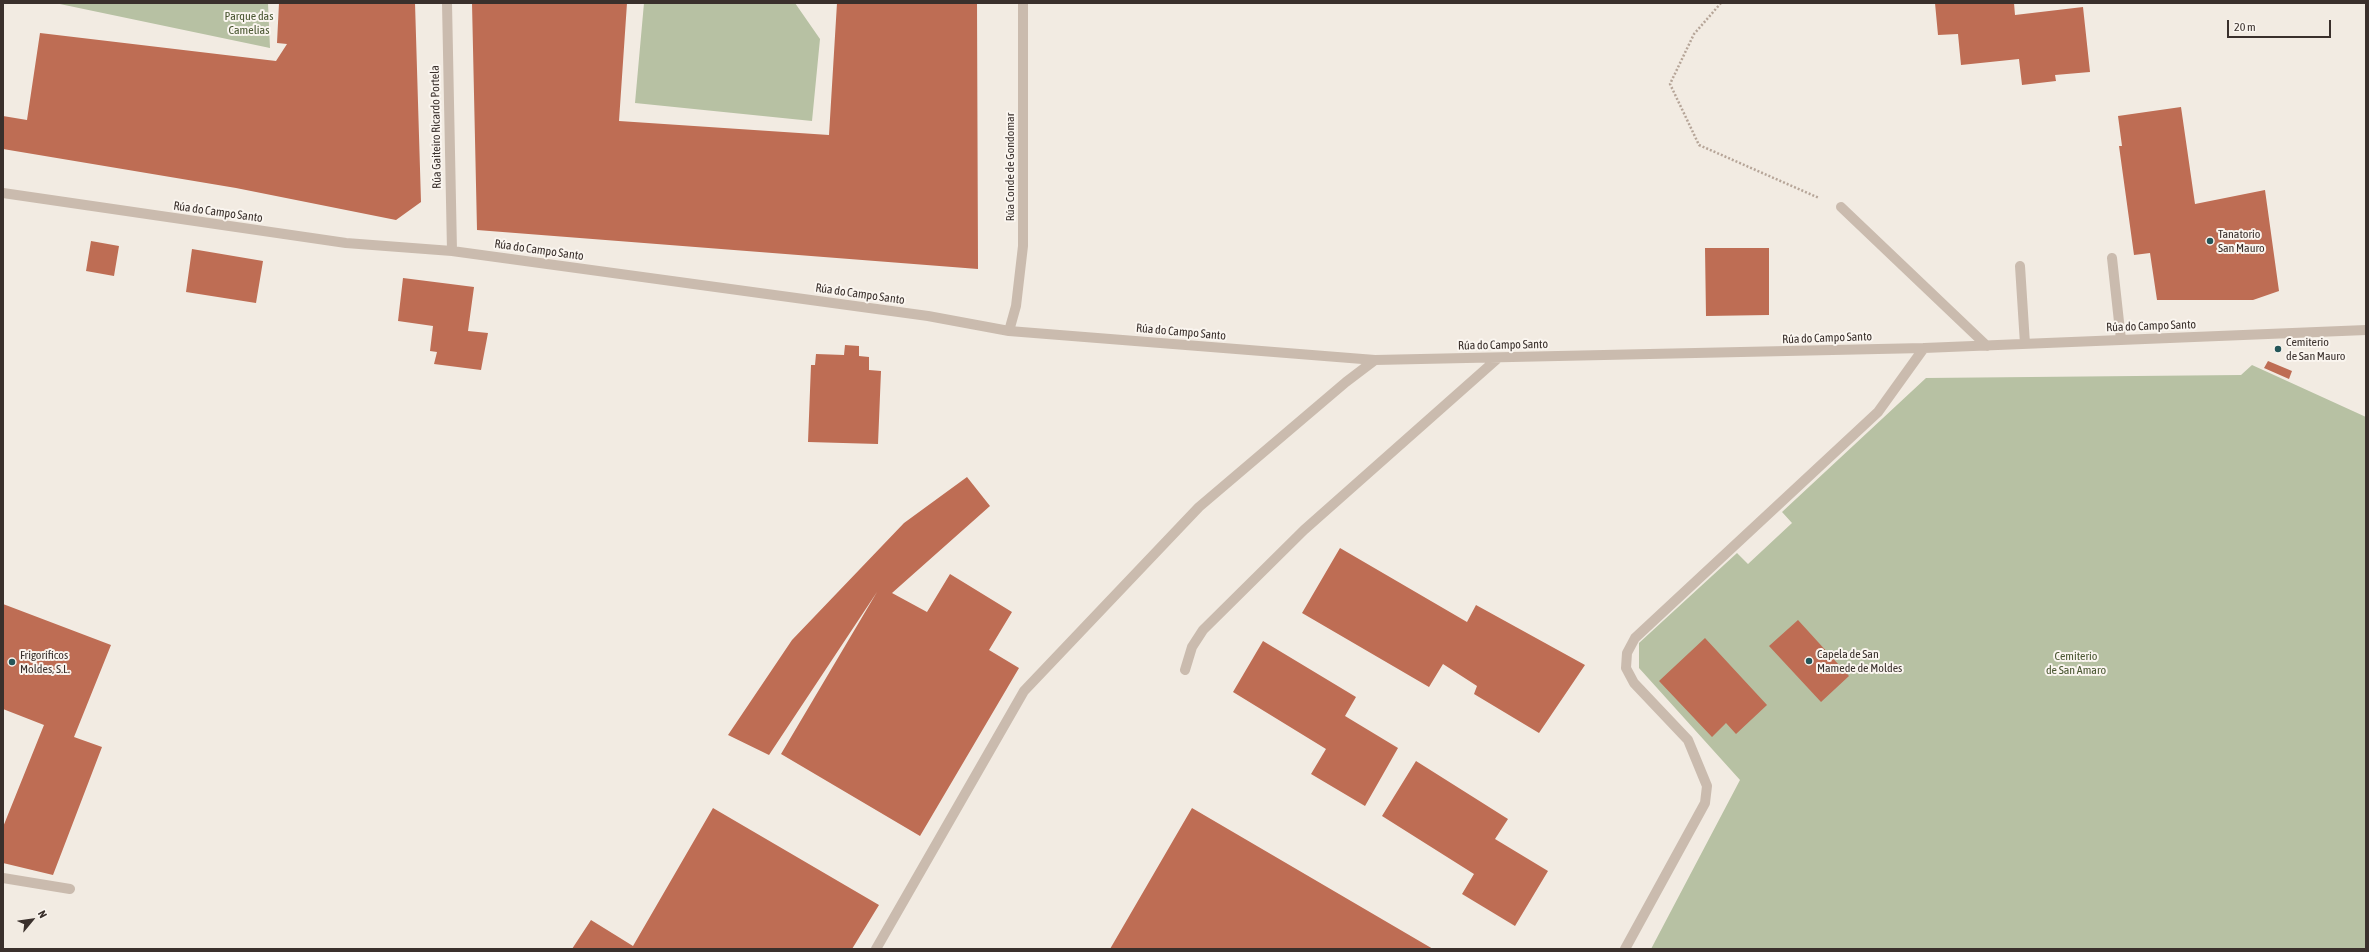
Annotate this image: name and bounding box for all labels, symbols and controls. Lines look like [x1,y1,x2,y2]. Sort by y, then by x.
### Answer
park label: Parque das Camelias [225,9,273,37]
scale bar [2229,12,2333,38]
text: 20 m [2234,20,2256,34]
street label: Rúa Gaiteiro Ricardo Portela [428,65,444,189]
street label: Rúa Conde de Gondomar [1003,113,1017,221]
street label: Rúa do Campo Santo [172,199,264,225]
place label: Tanatorio San Mauro [2218,227,2265,255]
marker: Tanatorio San Mauro [2205,236,2215,246]
street label: Rúa do Campo Santo [493,237,585,263]
street label: Rúa do Campo Santo [814,281,906,307]
street label: Rúa do Campo Santo [2106,317,2196,335]
street label: Rúa do Campo Santo [1136,321,1226,343]
street label: Rúa do Campo Santo [1782,329,1872,347]
place label: Cemiterio de San Mauro [2286,335,2345,363]
street label: Rúa do Campo Santo [1458,337,1548,353]
marker: Cemiterio de San Mauro [2273,344,2283,354]
place label: Capela de San Mamede de Moldes [1817,647,1902,675]
place label: Frigoríficos Moldes, S.L. [20,648,70,676]
park label: Cemiterio de San Amaro [2046,649,2106,677]
marker: Capela de San Mamede de Moldes [1804,656,1814,666]
marker: Frigoríficos Moldes, S.L. [7,657,17,667]
north arrow [12,900,52,940]
text: N [36,908,49,920]

